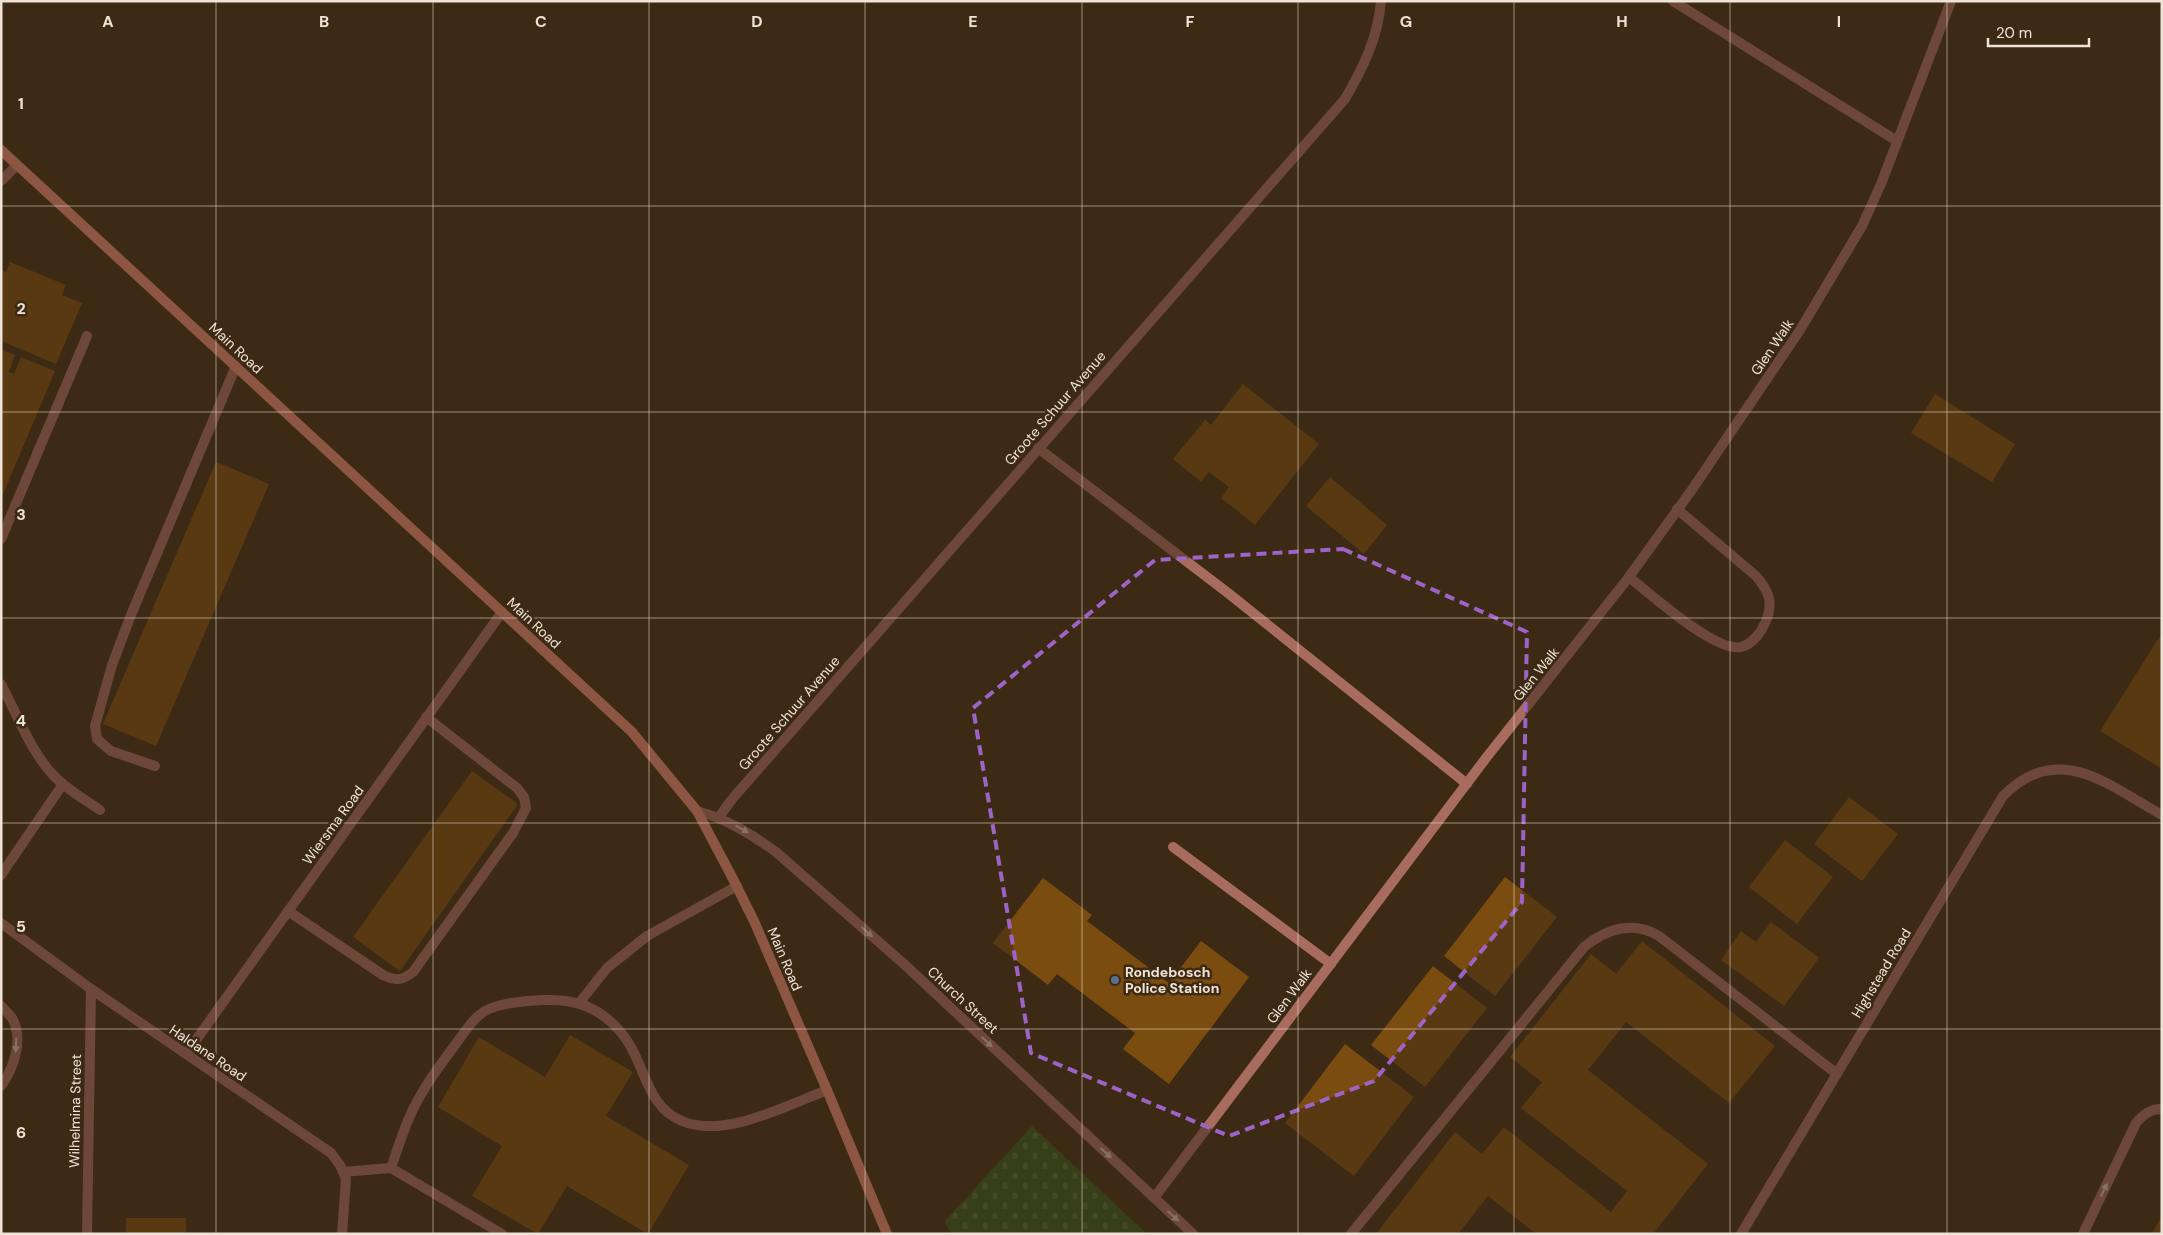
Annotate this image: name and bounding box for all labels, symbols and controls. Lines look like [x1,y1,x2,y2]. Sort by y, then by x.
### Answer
text: A [102,11,114,32]
text: B [319,11,329,32]
text: C [535,11,547,32]
text: D [751,11,763,32]
text: E [968,11,978,32]
text: F [1186,11,1195,32]
text: G [1400,11,1412,32]
text: H [1616,11,1628,32]
text: I [1837,11,1841,32]
scale bar [1988,15,2089,47]
text: 20 m [1996,23,2032,43]
text: 1 [18,93,24,114]
text: 2 [16,298,26,319]
street label: Glen Walk [1747,315,1797,379]
street label: Main Road [205,319,267,377]
street label: Groote Schuur Avenue [1000,347,1110,469]
text: 3 [16,504,26,525]
street label: Main Road [503,594,565,652]
street label: Glen Walk [1509,643,1563,705]
street label: Groote Schuur Avenue [734,652,844,774]
text: 4 [16,710,26,731]
street label: Wiersma Road [298,782,368,868]
one-way arrow [735,825,749,834]
text: 5 [16,916,26,937]
street label: Main Road [764,925,806,993]
street label: Highstead Road [1847,925,1915,1021]
one-way arrow [861,926,873,938]
street label: Church Street [924,963,1002,1037]
place label: Rondebosch Police Station [1125,963,1219,997]
street label: Glen Walk [1263,965,1315,1027]
marker: Rondebosch Police Station [1109,974,1121,986]
street label: Haldane Road [166,1021,250,1085]
one-way arrow [981,1036,993,1048]
one-way arrow [12,1038,20,1054]
street label: Wilhelmina Street [65,1054,85,1168]
text: 6 [16,1122,26,1143]
one-way arrow [1099,1147,1111,1159]
one-way arrow [2100,1183,2108,1197]
one-way arrow [1167,1210,1179,1222]

